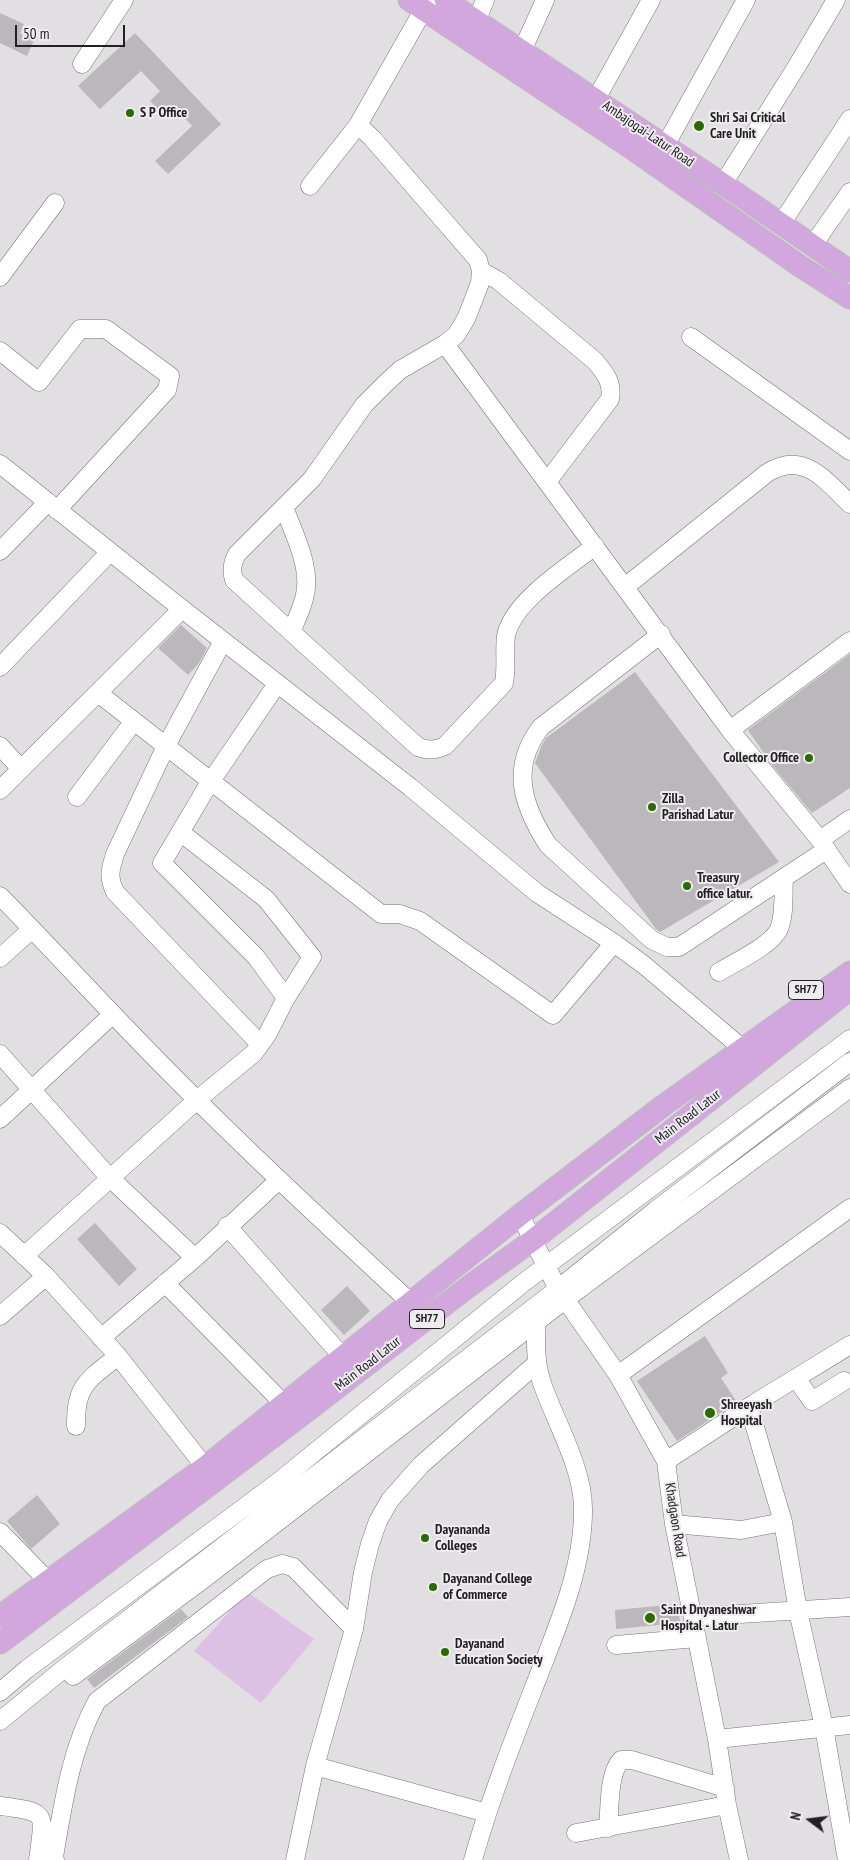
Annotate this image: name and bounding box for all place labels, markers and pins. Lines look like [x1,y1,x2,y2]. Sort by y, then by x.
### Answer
place label: S P Office [140,105,187,121]
marker: S P Office [124,107,136,119]
place label: Shri Sai Critical Care Unit [710,110,785,142]
marker: Shri Sai Critical Care Unit [692,119,706,133]
place label: Collector Office [723,750,799,766]
marker: Collector Office [803,752,815,764]
place label: Zilla Parishad Latur [662,791,734,824]
marker: Zilla Parishad Latur [646,801,658,813]
place label: Treasury office latur. [697,870,753,902]
marker: Treasury office latur. [681,880,693,892]
place label: Shreeyash Hospital [721,1397,772,1430]
marker: Shreeyash Hospital [703,1406,717,1420]
place label: Dayananda Colleges [435,1522,490,1554]
marker: Dayananda Colleges [419,1532,431,1544]
place label: Dayanand College of Commerce [443,1571,532,1604]
marker: Dayanand College of Commerce [427,1581,439,1593]
place label: Saint Dnyaneshwar Hospital - Latur [661,1602,756,1634]
marker: Saint Dnyaneshwar Hospital - Latur [643,1611,657,1625]
place label: Dayanand Education Society [455,1636,543,1668]
marker: Dayanand Education Society [439,1646,451,1658]

